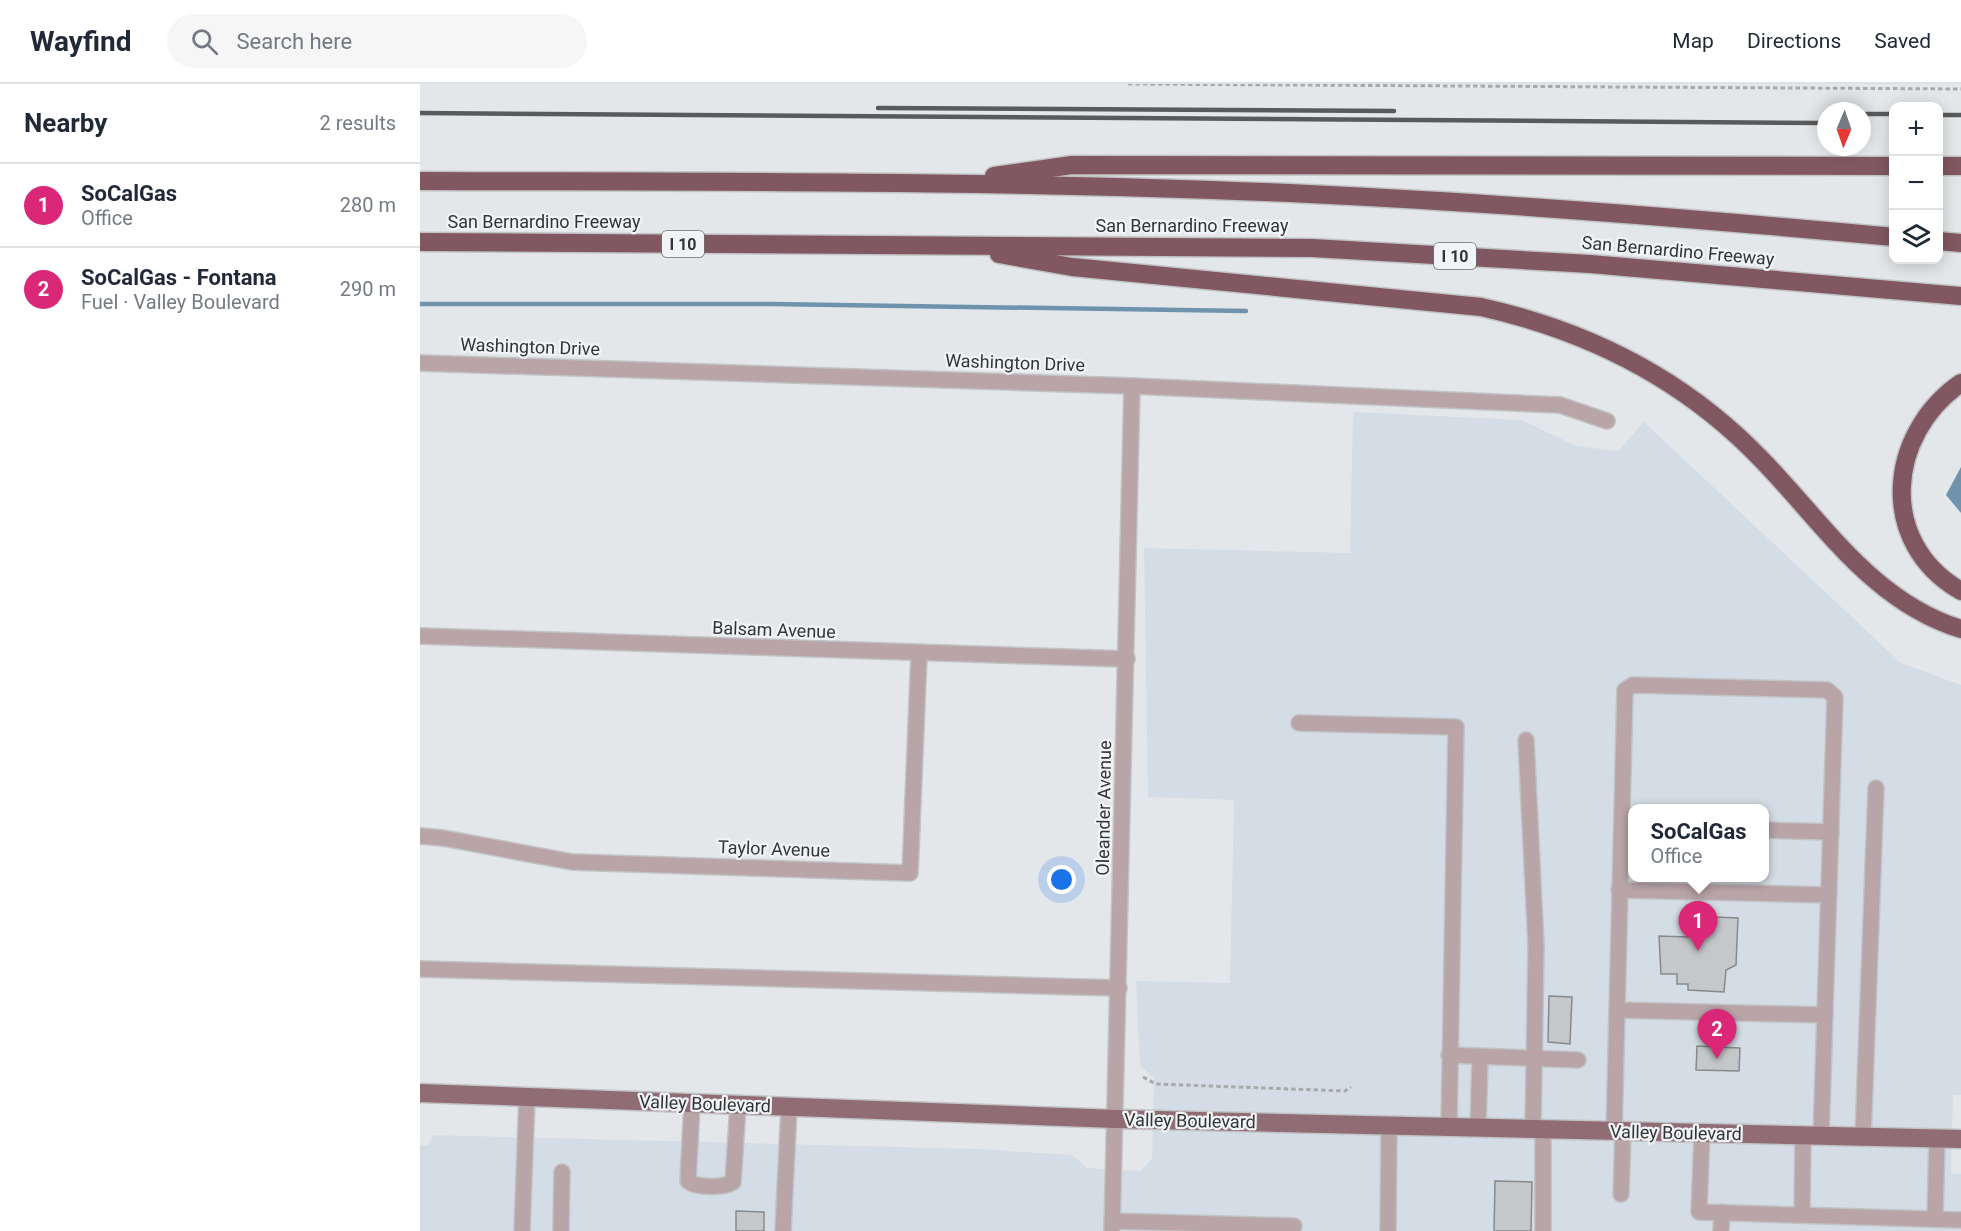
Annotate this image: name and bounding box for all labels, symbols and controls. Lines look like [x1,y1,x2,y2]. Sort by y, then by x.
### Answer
search box [167,14,587,68]
text: Wayfind [30,25,131,58]
icon: search [188,25,221,58]
text: Search here [236,29,352,54]
text: Map [1672,29,1714,53]
text: Directions [1747,29,1841,53]
text: Saved [1874,29,1931,53]
north arrow [1817,102,1871,156]
map controls [1889,102,1943,264]
button: + [1889,102,1943,156]
text: Nearby [24,108,107,138]
text: 2 results [320,111,396,135]
button: − [1889,156,1943,210]
text: SoCalGas [81,181,177,206]
text: 1 [38,193,49,217]
text: 280 m [340,193,396,217]
text: Office [81,206,133,230]
button: layers [1889,210,1943,264]
street label: San Bernardino Freeway [447,211,641,232]
street label: San Bernardino Freeway [1095,215,1289,236]
road number: I 10 [662,231,704,257]
street label: San Bernardino Freeway [1581,232,1776,269]
road number: I 10 [1434,243,1476,269]
text: SoCalGas - Fontana [81,265,277,290]
text: 2 [38,277,49,301]
text: 290 m [340,277,396,301]
text: Fuel · Valley Boulevard [81,290,280,314]
street label: Washington Drive [460,334,600,359]
street label: Washington Drive [945,350,1085,375]
street label: Balsam Avenue [712,617,836,642]
street label: Oleander Avenue [1092,740,1115,876]
popup [1628,804,1769,882]
text: SoCalGas [1650,819,1747,844]
street label: Taylor Avenue [718,836,830,861]
text: Office [1650,844,1702,868]
your location [1047,865,1076,894]
pin: 1 [1678,902,1718,951]
pin: 2 [1698,1010,1736,1059]
street label: Valley Boulevard [639,1091,771,1116]
street label: Valley Boulevard [1124,1109,1256,1132]
street label: Valley Boulevard [1610,1121,1742,1144]

